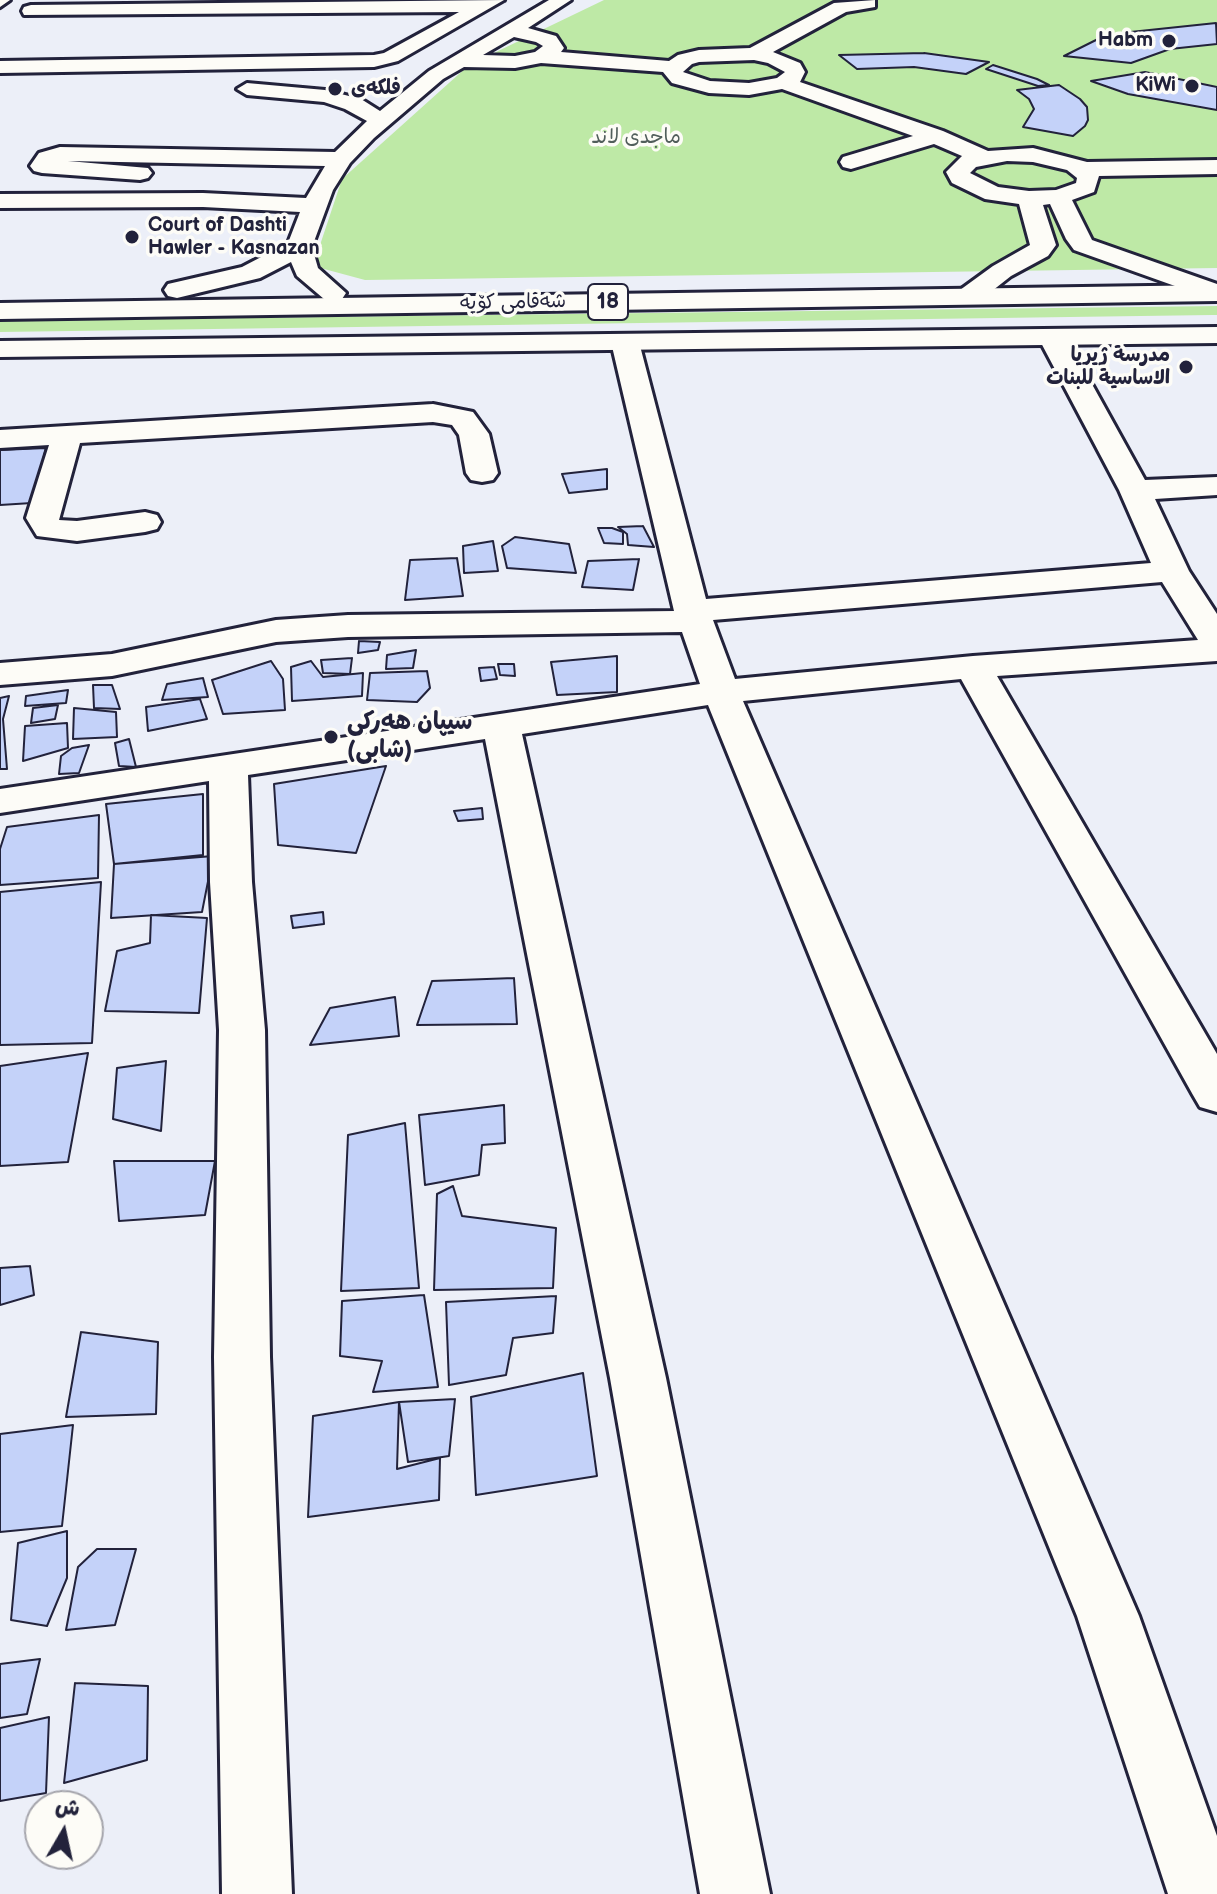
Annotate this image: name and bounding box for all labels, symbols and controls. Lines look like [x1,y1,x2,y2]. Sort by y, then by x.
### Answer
place label: Habm [1098,29,1153,53]
marker: Habm [1160,32,1178,50]
place label: KiWi [1135,74,1176,98]
place label: فلکەی [351,77,401,101]
marker: KiWi [1183,77,1201,95]
marker: فلکەی [326,80,344,98]
park label: ماجدی لاند [591,126,681,150]
place label: Court of Dashti Hawler - Kasnazan [148,214,320,261]
marker: Court of Dashti Hawler - Kasnazan [123,228,141,246]
road number: 18 [588,284,628,320]
street label: شەقامی کۆیە [460,290,566,316]
place label: مدرسة ژيريا الاساسية للبنات [1046,344,1170,391]
marker: مدرسة ژيريا الاساسية للبنات [1177,358,1195,376]
place label: سیپان هەرکی (شابی) [347,709,472,765]
marker: سیپان هەرکی (شابی) [322,728,340,746]
north arrow [24,1790,104,1870]
text: ش [53,1793,82,1823]

